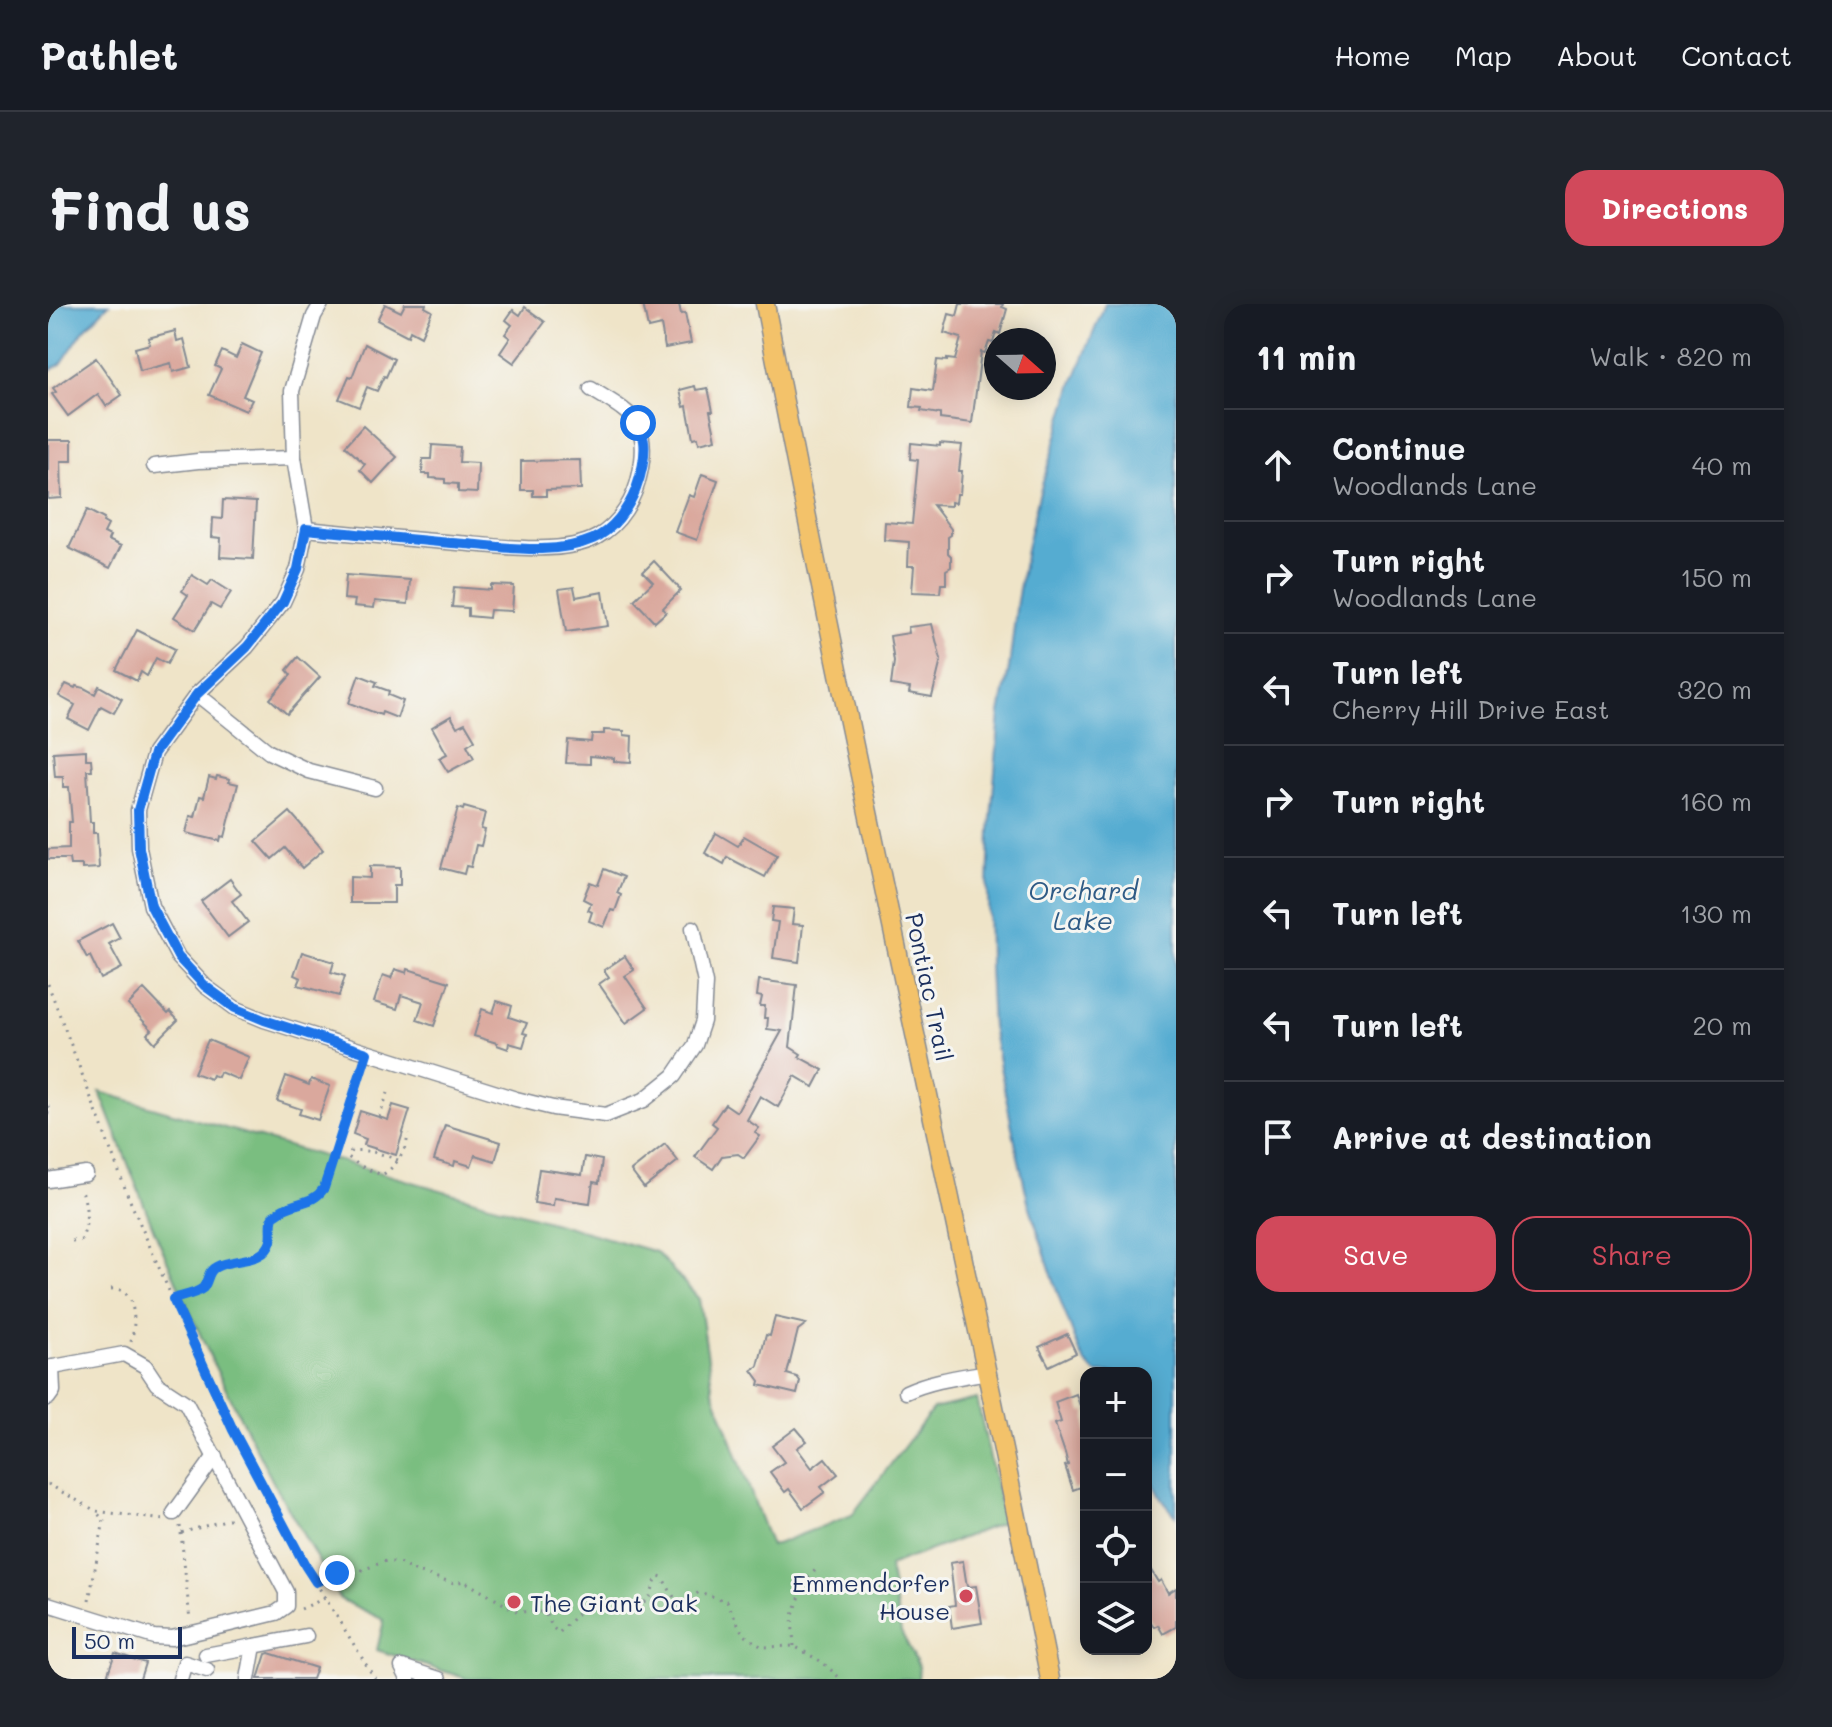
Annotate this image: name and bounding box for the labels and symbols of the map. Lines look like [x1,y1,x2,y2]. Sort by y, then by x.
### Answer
north arrow [984,328,1056,400]
route start [620,405,656,441]
water label: Orchard Lake [1028,873,1139,937]
street label: Pontiac Trail [899,910,961,1064]
route end [319,1555,355,1591]
place label: Emmendorfer House [792,1567,950,1626]
place label: The Giant Oak [530,1587,698,1618]
marker: Emmendorfer House [957,1587,975,1605]
marker: The Giant Oak [505,1593,523,1611]
scale bar [72,1623,182,1659]

